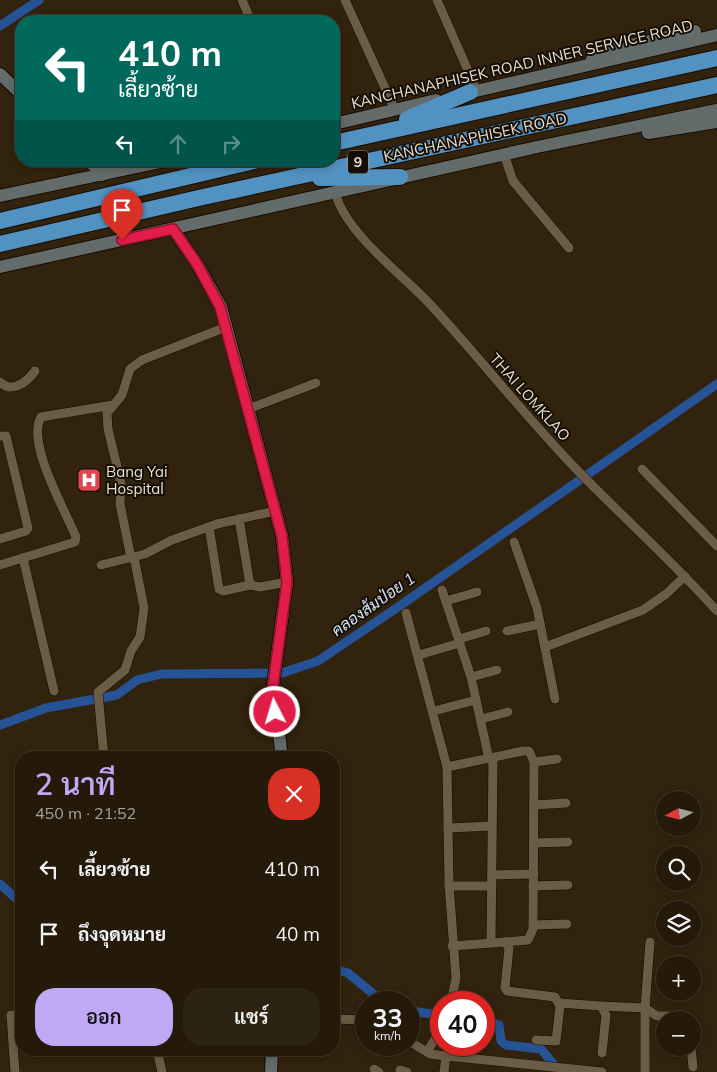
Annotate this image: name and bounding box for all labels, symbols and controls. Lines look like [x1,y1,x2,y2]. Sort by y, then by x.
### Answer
street label: KANCHANAPHISEK ROAD INNER SERVICE ROAD [349,15,695,113]
text: 410 m [118,31,222,75]
icon: left [35,35,100,100]
text: เลี้ยวซ้าย [118,75,198,103]
street label: KANCHANAPHISEK ROAD [382,108,568,166]
icon: left [111,130,139,158]
icon: ahead [164,130,192,158]
icon: right [217,130,245,158]
road number: 9 [348,150,368,173]
pin [101,189,143,240]
icon: arrive [108,196,136,224]
street label: THAI LOMKLAO [486,349,574,445]
place label: Bang Yai Hospital [106,462,167,498]
hospital icon: Bang Yai Hospital [76,467,102,493]
water label: คลองส้มป่อย 1 [327,567,419,640]
position arrow [248,685,300,737]
text: 2 นาที [35,765,116,803]
button: close [268,768,320,820]
north arrow [656,791,701,836]
map controls [656,791,701,1056]
text: 450 m · 21:52 [35,803,136,823]
button: search [656,846,701,891]
icon: left [35,855,63,883]
text: เลี้ยวซ้าย [78,857,150,881]
text: 410 m [264,857,320,881]
button: layers [656,901,701,946]
icon: arrive [35,920,63,948]
text: ถึงจุดหมาย [78,922,166,946]
text: 40 m [276,922,320,946]
button: + [656,956,701,1001]
button: ออก [35,988,173,1046]
button: แชร์ [183,988,320,1046]
speed limit sign: 40 [430,991,495,1056]
text: 33 [372,1002,403,1033]
button: − [656,1011,701,1056]
text: km/h [374,1028,401,1043]

